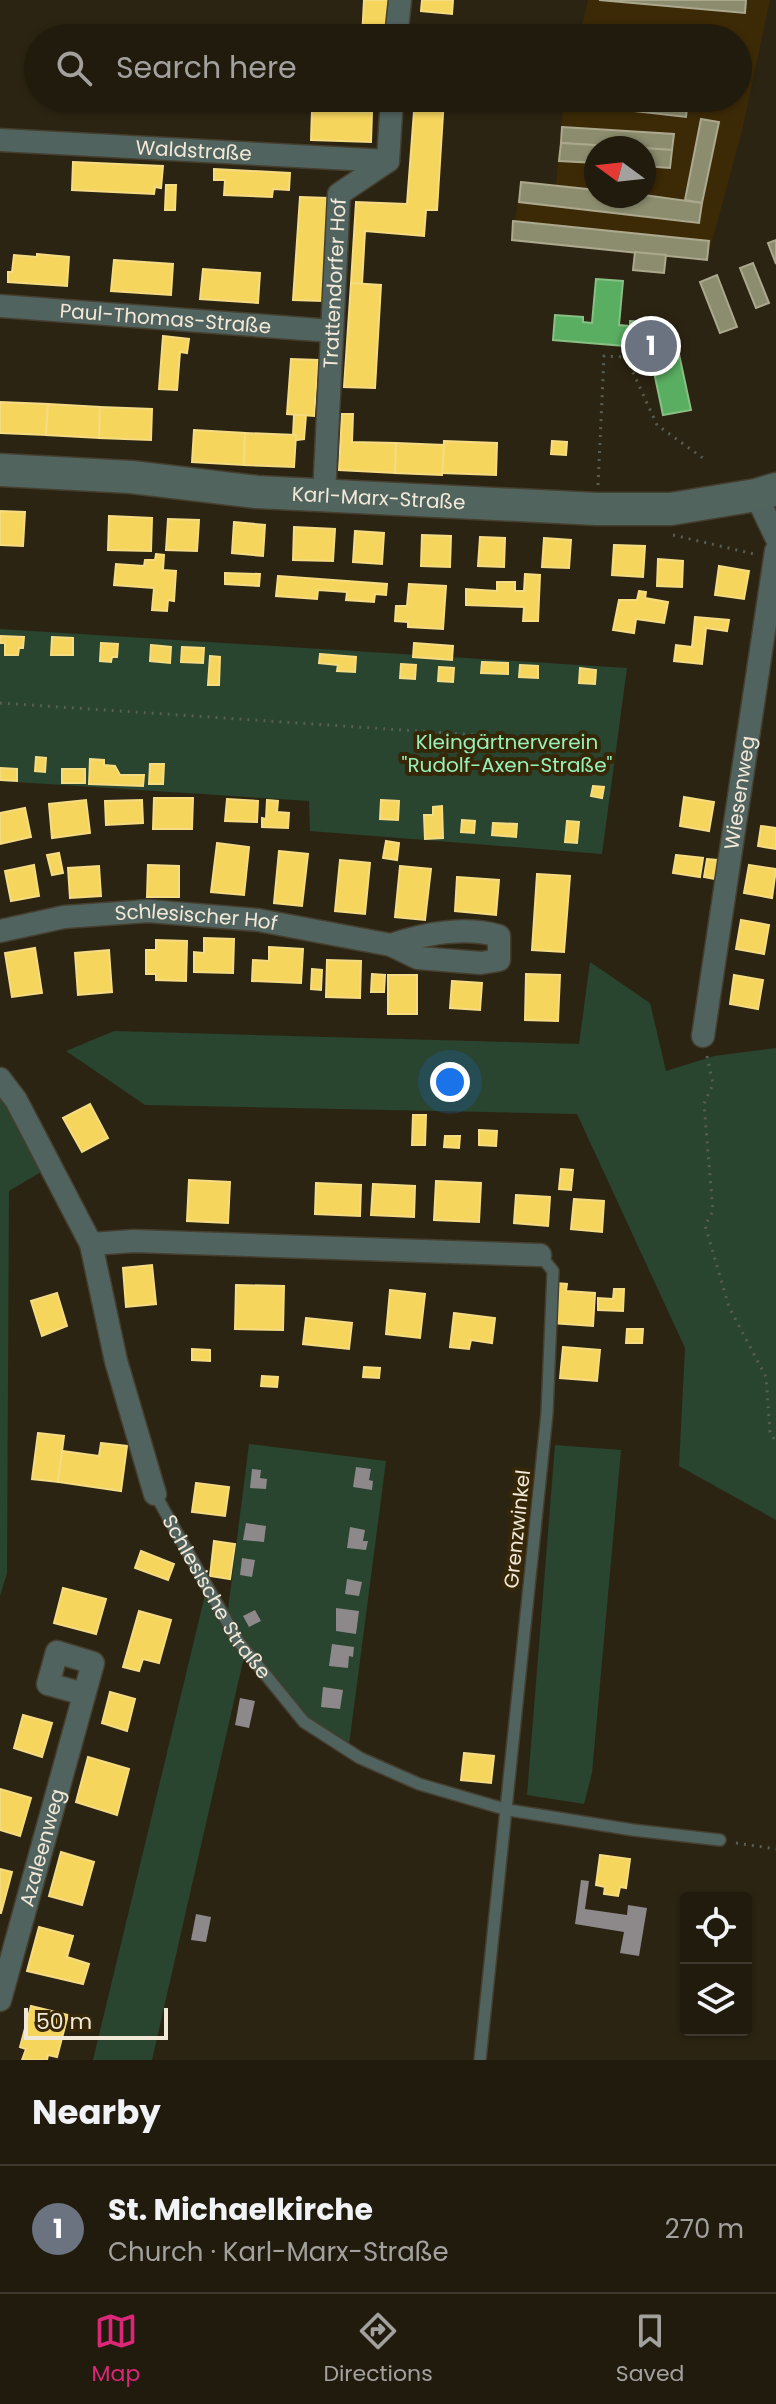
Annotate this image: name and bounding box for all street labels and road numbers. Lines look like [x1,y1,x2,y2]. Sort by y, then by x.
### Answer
street label: Waldstraße [135,133,253,168]
street label: Trattendorfer Hof [316,197,353,369]
street label: Paul-Thomas-Straße [59,297,272,340]
street label: Karl-Marx-Straße [291,480,466,516]
street label: Wiesenweg [717,734,762,852]
street label: Schlesischer Hof [114,897,280,937]
street label: Grenzwinkel [497,1468,537,1590]
street label: Schlesische Straße [155,1509,278,1685]
street label: Azaleenweg [12,1786,72,1910]

